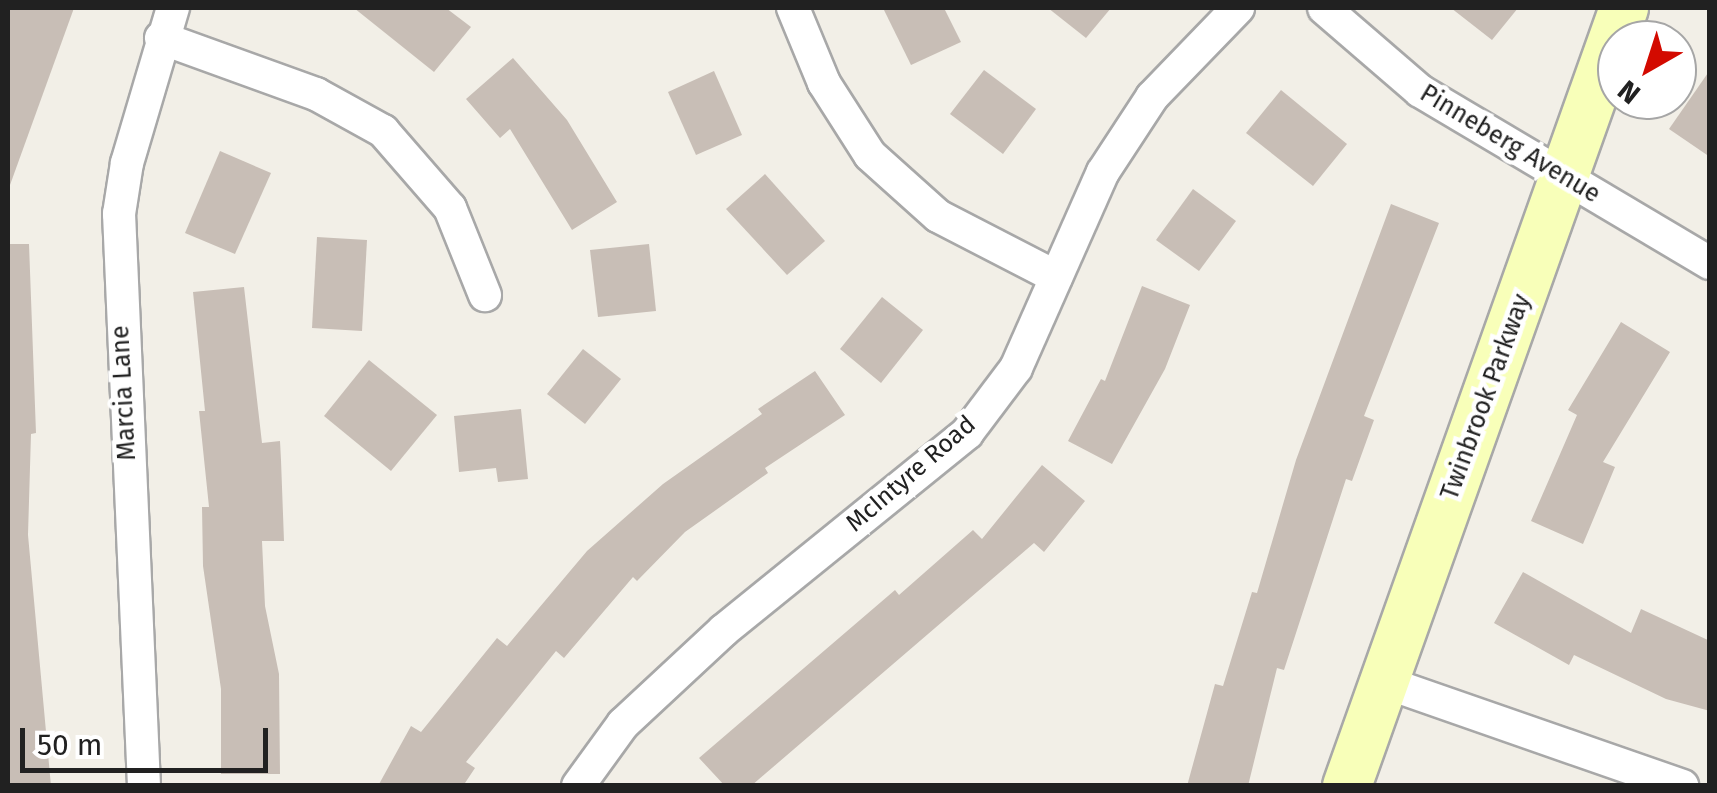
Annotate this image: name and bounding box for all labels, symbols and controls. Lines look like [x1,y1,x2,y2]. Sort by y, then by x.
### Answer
north arrow [1597,20,1697,120]
text: N [1611,73,1647,111]
street label: Pinneberg Avenue [1414,78,1606,210]
street label: Twinbrook Parkway [1435,290,1537,504]
street label: Marcia Lane [105,325,143,461]
street label: McIntyre Road [840,410,982,538]
scale bar [25,708,272,770]
text: 50 m [37,727,102,763]

